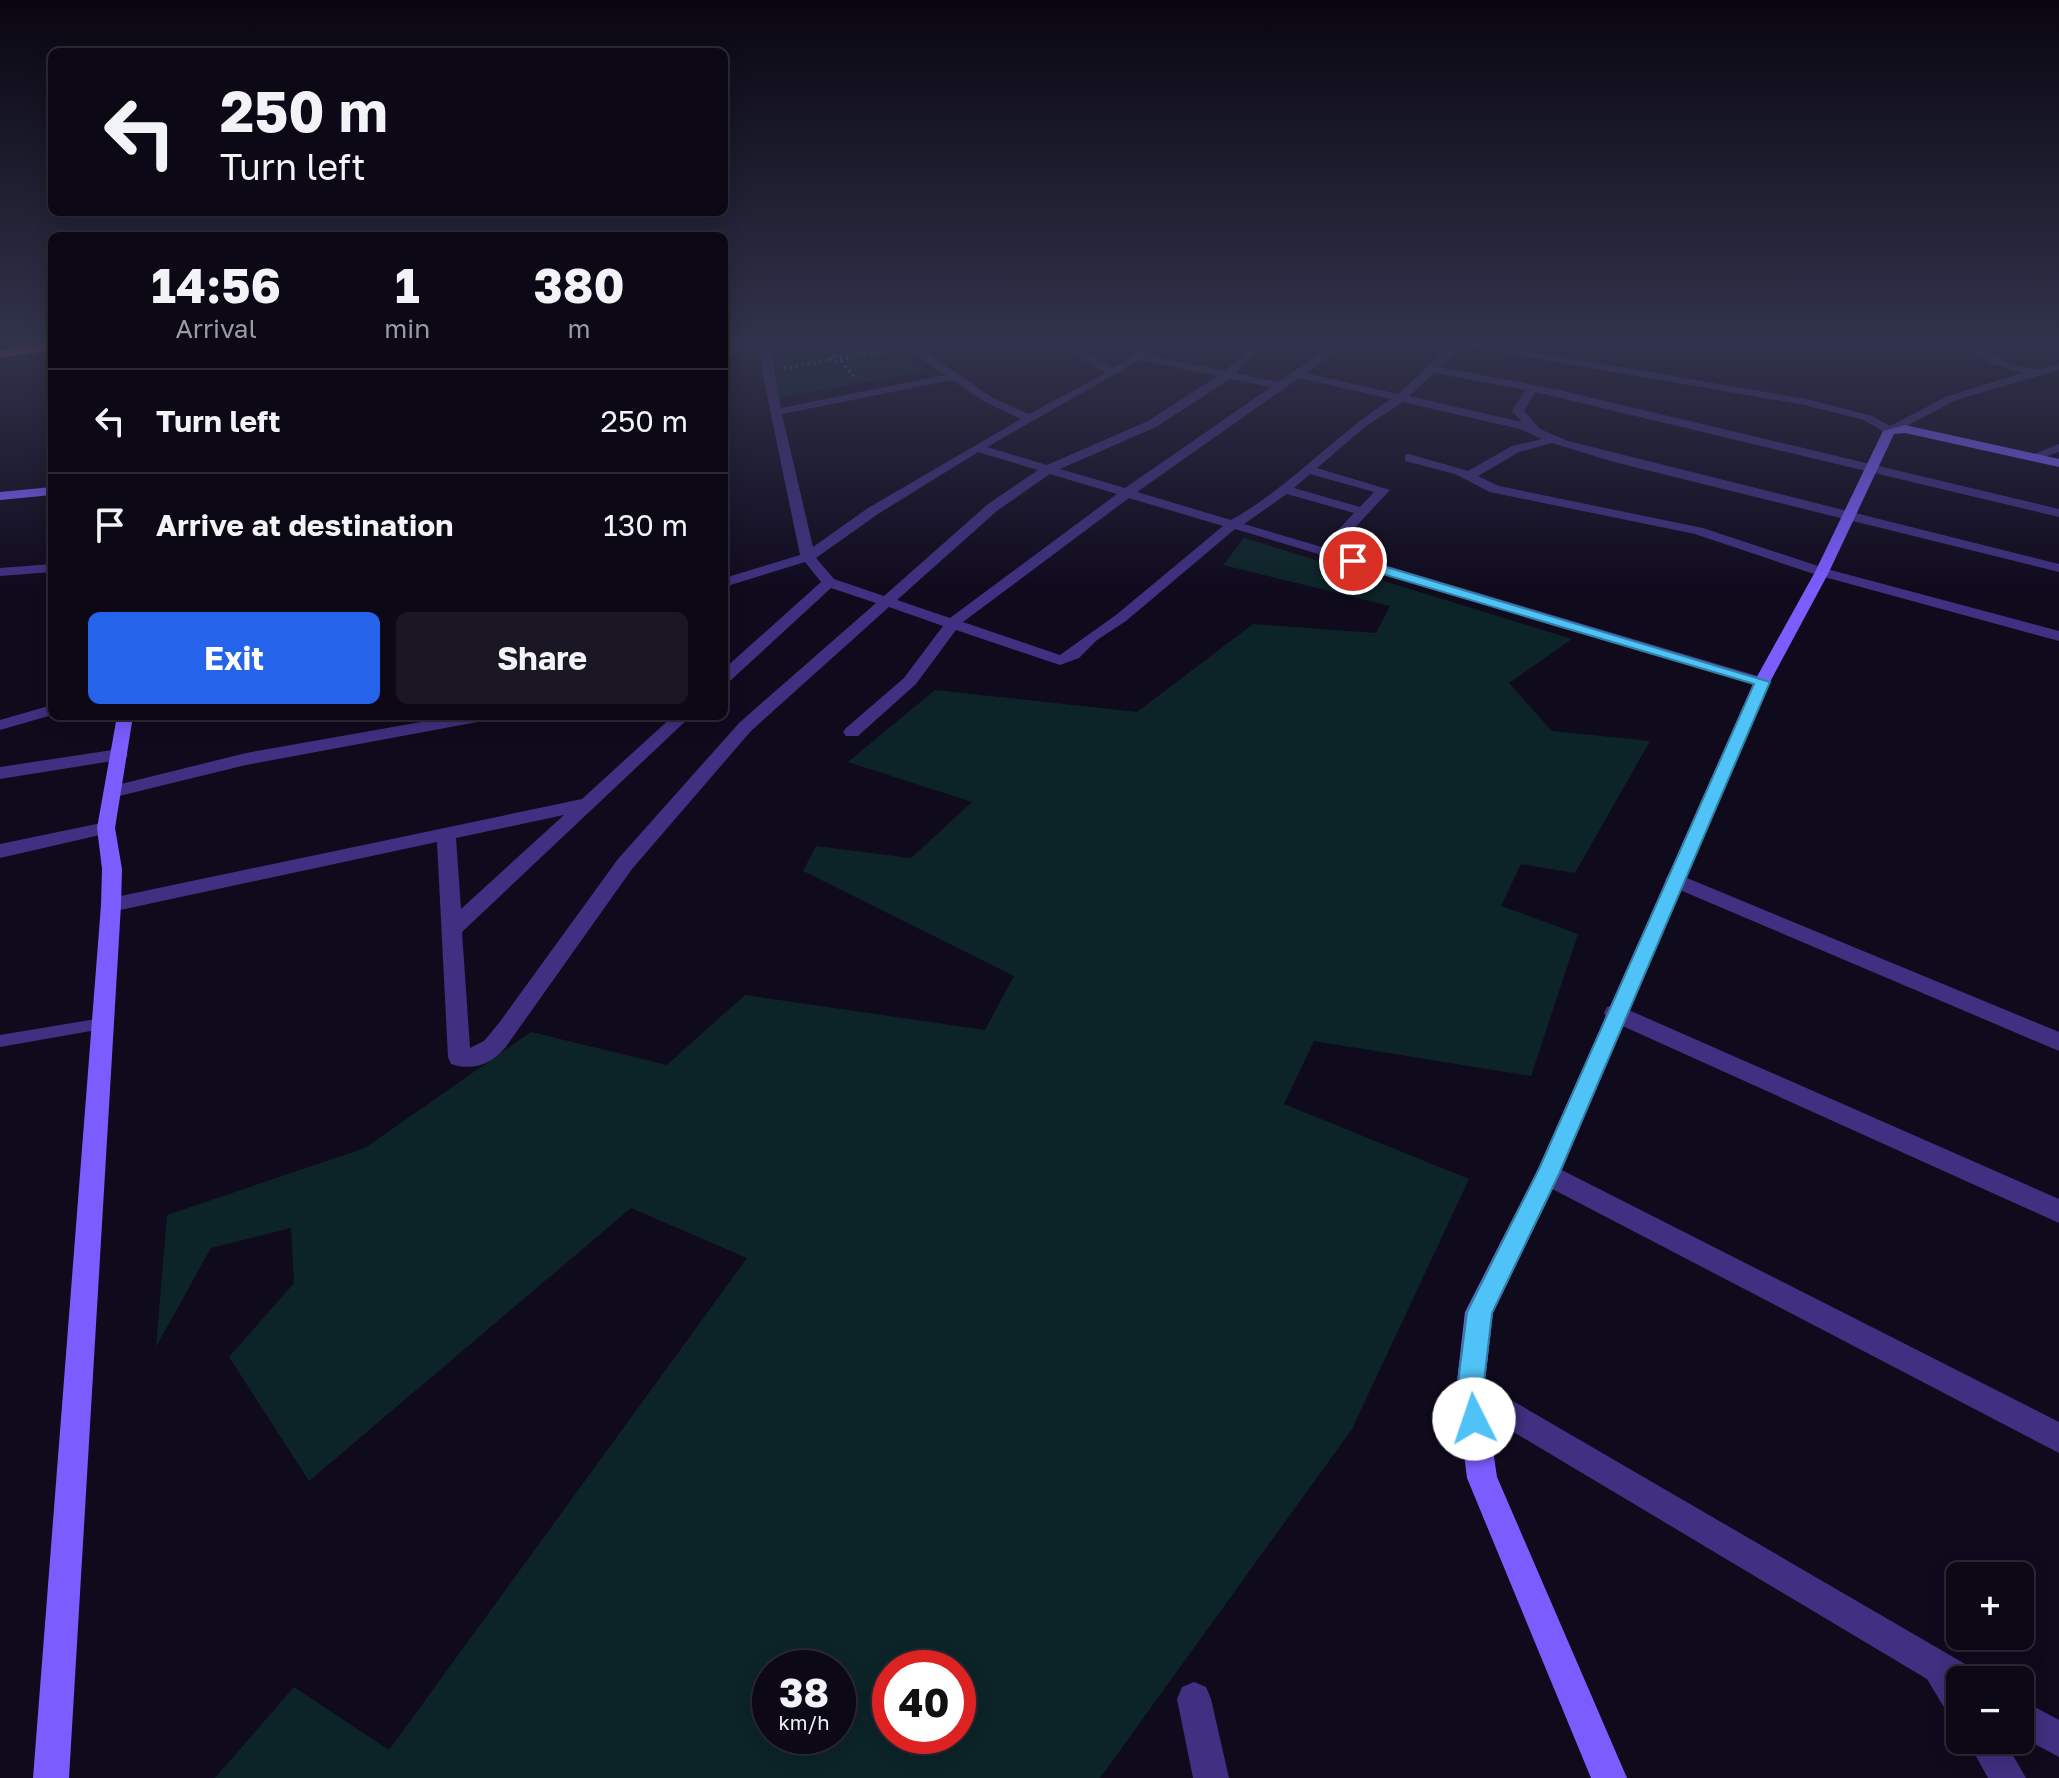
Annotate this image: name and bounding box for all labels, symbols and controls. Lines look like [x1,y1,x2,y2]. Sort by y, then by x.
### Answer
text: 250 m [220,77,388,144]
icon: left [88,80,192,184]
text: Turn left [220,145,366,188]
text: 14:56 [151,256,281,314]
text: 1 [395,256,420,314]
text: 380 [534,256,625,314]
text: Arrival [175,313,257,344]
text: min [384,313,430,344]
text: m [568,313,591,344]
icon: left [88,399,132,443]
text: Turn left [156,403,281,439]
text: 250 m [601,403,688,439]
icon: arrive [88,503,132,547]
text: Arrive at destination [156,507,453,543]
text: 130 m [603,507,688,543]
pin [1319,527,1387,595]
icon: arrive [1331,539,1375,583]
button: Exit [88,612,380,704]
button: Share [396,612,688,704]
position arrow [1432,1377,1516,1461]
map controls [1946,1562,2034,1754]
button: + [1946,1562,2034,1650]
speed limit sign: 40 [872,1650,976,1754]
button: − [1946,1666,2034,1754]
text: 38 [779,1668,829,1716]
text: km/h [779,1710,829,1734]

